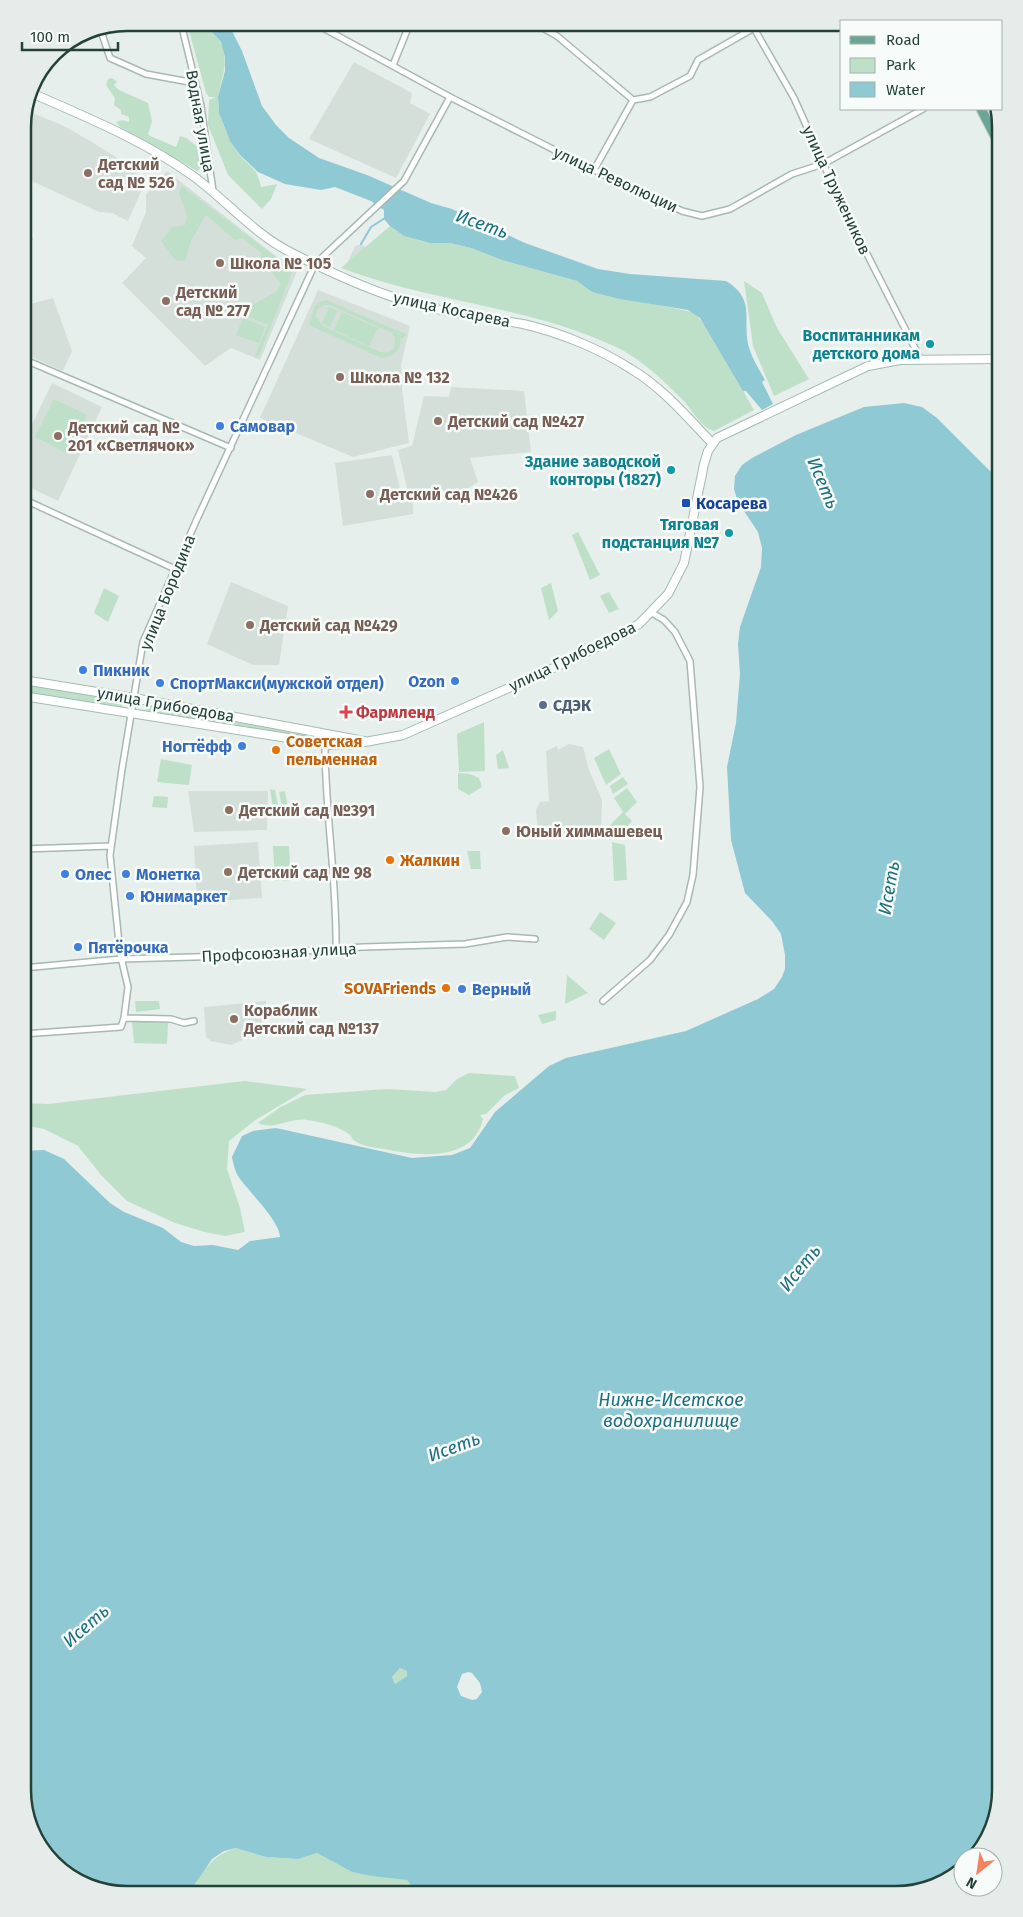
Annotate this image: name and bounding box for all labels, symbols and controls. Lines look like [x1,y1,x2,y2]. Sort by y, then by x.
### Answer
scale bar [22,20,119,52]
legend [840,20,1003,110]
text: 100 m [30,28,70,46]
text: Road [886,31,921,49]
text: Park [886,56,916,74]
street label: Водная улица [182,68,219,174]
text: Water [886,81,925,99]
street label: улица Тружеников [798,123,875,258]
street label: улица Революции [551,142,681,217]
place label: Детcкий сад № 526 [97,155,175,192]
marker: Детcкий сад № 526 [82,167,94,179]
water label: Исеть [453,204,511,244]
place label: Школа № 105 [230,254,332,273]
marker: Школа № 105 [214,257,226,269]
place label: Детcкий сад № 277 [175,283,250,320]
street label: улица Косарева [392,288,512,331]
marker: Детcкий сад № 277 [160,295,172,307]
place label: Воспитанникам детского дома [802,326,920,363]
marker: Воспитанникам детского дома [924,338,936,350]
place label: Школа № 132 [350,368,450,387]
marker: Школа № 132 [334,371,346,383]
place label: Детский сад №427 [447,412,585,431]
marker: Детский сад №427 [432,415,444,427]
place label: Самовар [230,417,295,436]
place label: Детский сад № 201 «Светлячок» [67,418,194,455]
marker: Самовар [214,420,226,432]
marker: Детский сад № 201 «Светлячок» [52,430,64,442]
place label: Здание заводской конторы (1827) [524,452,661,489]
water label: Исеть [802,454,844,512]
marker: Здание заводской конторы (1827) [665,464,677,476]
place label: Детский сад №426 [379,485,518,504]
marker: Детский сад №426 [364,488,376,500]
place label: Косарева [696,494,767,513]
marker: Косарева [680,497,692,509]
place label: Тяговая подстанция №7 [602,515,720,552]
marker: Тяговая подстанция №7 [723,527,735,539]
street label: улица Бородина [136,532,199,653]
place label: Детский сад №429 [259,616,398,635]
street label: улица Грибоедова [506,617,639,695]
marker: Детский сад №429 [244,619,256,631]
place label: Пикник [93,661,150,680]
marker: Пикник [77,664,89,676]
place label: Ozon [408,672,445,691]
place label: СпортМакси(мужской отдел) [170,674,384,693]
marker: Ozon [449,675,461,687]
marker: СпортМакси(мужской отдел) [154,677,166,689]
street label: улица Грибоедова [96,683,236,726]
place label: СДЭК [553,696,592,715]
marker: СДЭК [537,699,549,711]
place label: Фармленд [356,703,435,722]
marker: Фармленд [340,706,352,718]
place label: Советская пельменная [286,732,378,769]
place label: Ногтёфф [162,737,232,756]
marker: Ногтёфф [236,740,248,752]
marker: Советская пельменная [270,744,282,756]
place label: Детский сад №391 [238,801,375,820]
marker: Детский сад №391 [223,804,235,816]
place label: Юный химмашевец [516,822,663,841]
marker: Юный химмашевец [500,825,512,837]
place label: Жалкин [399,851,460,870]
marker: Жалкин [384,854,396,866]
water label: Исеть [873,859,905,917]
place label: Детский сад № 98 [237,863,372,882]
place label: Олес [75,865,112,884]
place label: Монетка [136,865,201,884]
marker: Детский сад № 98 [222,866,234,878]
marker: Олес [59,868,71,880]
marker: Монетка [120,868,132,880]
place label: Юнимаркет [140,887,228,906]
marker: Юнимаркет [124,890,136,902]
place label: Пятёрочка [88,938,169,957]
street label: Профсоюзная улица [201,939,357,966]
marker: Пятёрочка [72,941,84,953]
place label: SOVAFriends [344,979,436,998]
place label: Верный [472,980,531,999]
marker: SOVAFriends [440,982,452,994]
marker: Верный [456,983,468,995]
place label: Кораблик Детский сад №137 [243,1001,380,1038]
marker: Кораблик Детский сад №137 [228,1013,240,1025]
water label: Исеть [774,1240,826,1296]
water label: Нижне-Исетское водохранилище [598,1389,744,1432]
water label: Исеть [425,1427,483,1467]
water label: Исеть [58,1600,114,1652]
north arrow [953,1847,1003,1897]
text: N [963,1873,980,1893]

